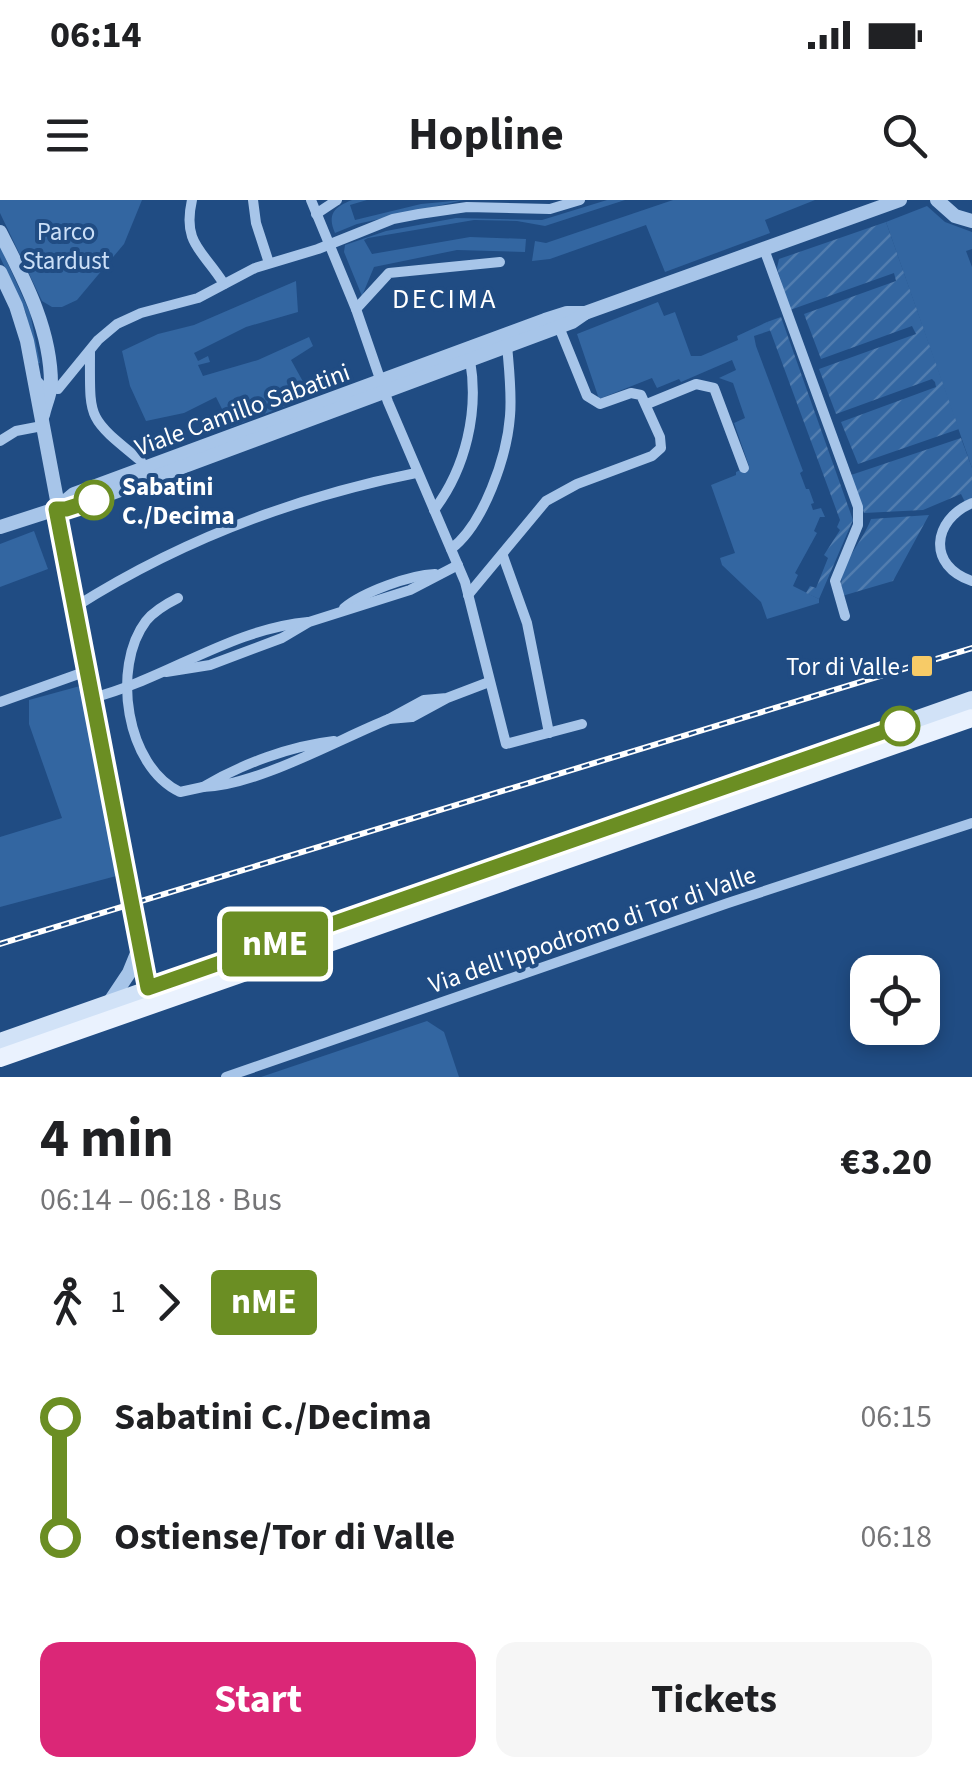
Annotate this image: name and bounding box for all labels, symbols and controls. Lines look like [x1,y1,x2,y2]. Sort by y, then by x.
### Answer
text: 06:14 [50,8,142,62]
text: Hopline [408,103,564,167]
icon: menu [40,108,95,163]
icon: search [877,108,932,163]
park label: Parco Stardust [22,214,110,279]
district label: DECIMA [392,279,498,319]
street label: Viale Camillo Sabatini [130,354,355,466]
place label: Sabatini C./Decima [122,469,235,534]
marker: Sabatini C./Decima [75,481,113,519]
place label: Tor di Valle [786,649,900,685]
marker: Tor di Valle [909,653,935,679]
unlabelled marker [881,707,919,745]
street label: Via dell'Ippodromo di Tor di Valle [424,857,761,1003]
line badge: nME [218,912,332,976]
text: nME [242,919,308,969]
map controls [850,955,940,1045]
button: locate [850,955,940,1045]
text: 4 min [40,1100,174,1178]
text: €3.20 [840,1135,932,1189]
text: 06:14 – 06:18 · Bus [40,1177,282,1223]
icon: walk [40,1275,95,1330]
icon: forward [141,1275,196,1330]
text: nME [231,1277,297,1327]
text: 1 [110,1279,126,1325]
text: Sabatini C./Decima [114,1390,432,1444]
text: 06:15 [860,1394,932,1440]
text: Ostiense/Tor di Valle [114,1510,455,1564]
text: 06:18 [860,1514,932,1560]
button: Start [40,1642,476,1757]
button: Tickets [496,1642,932,1757]

